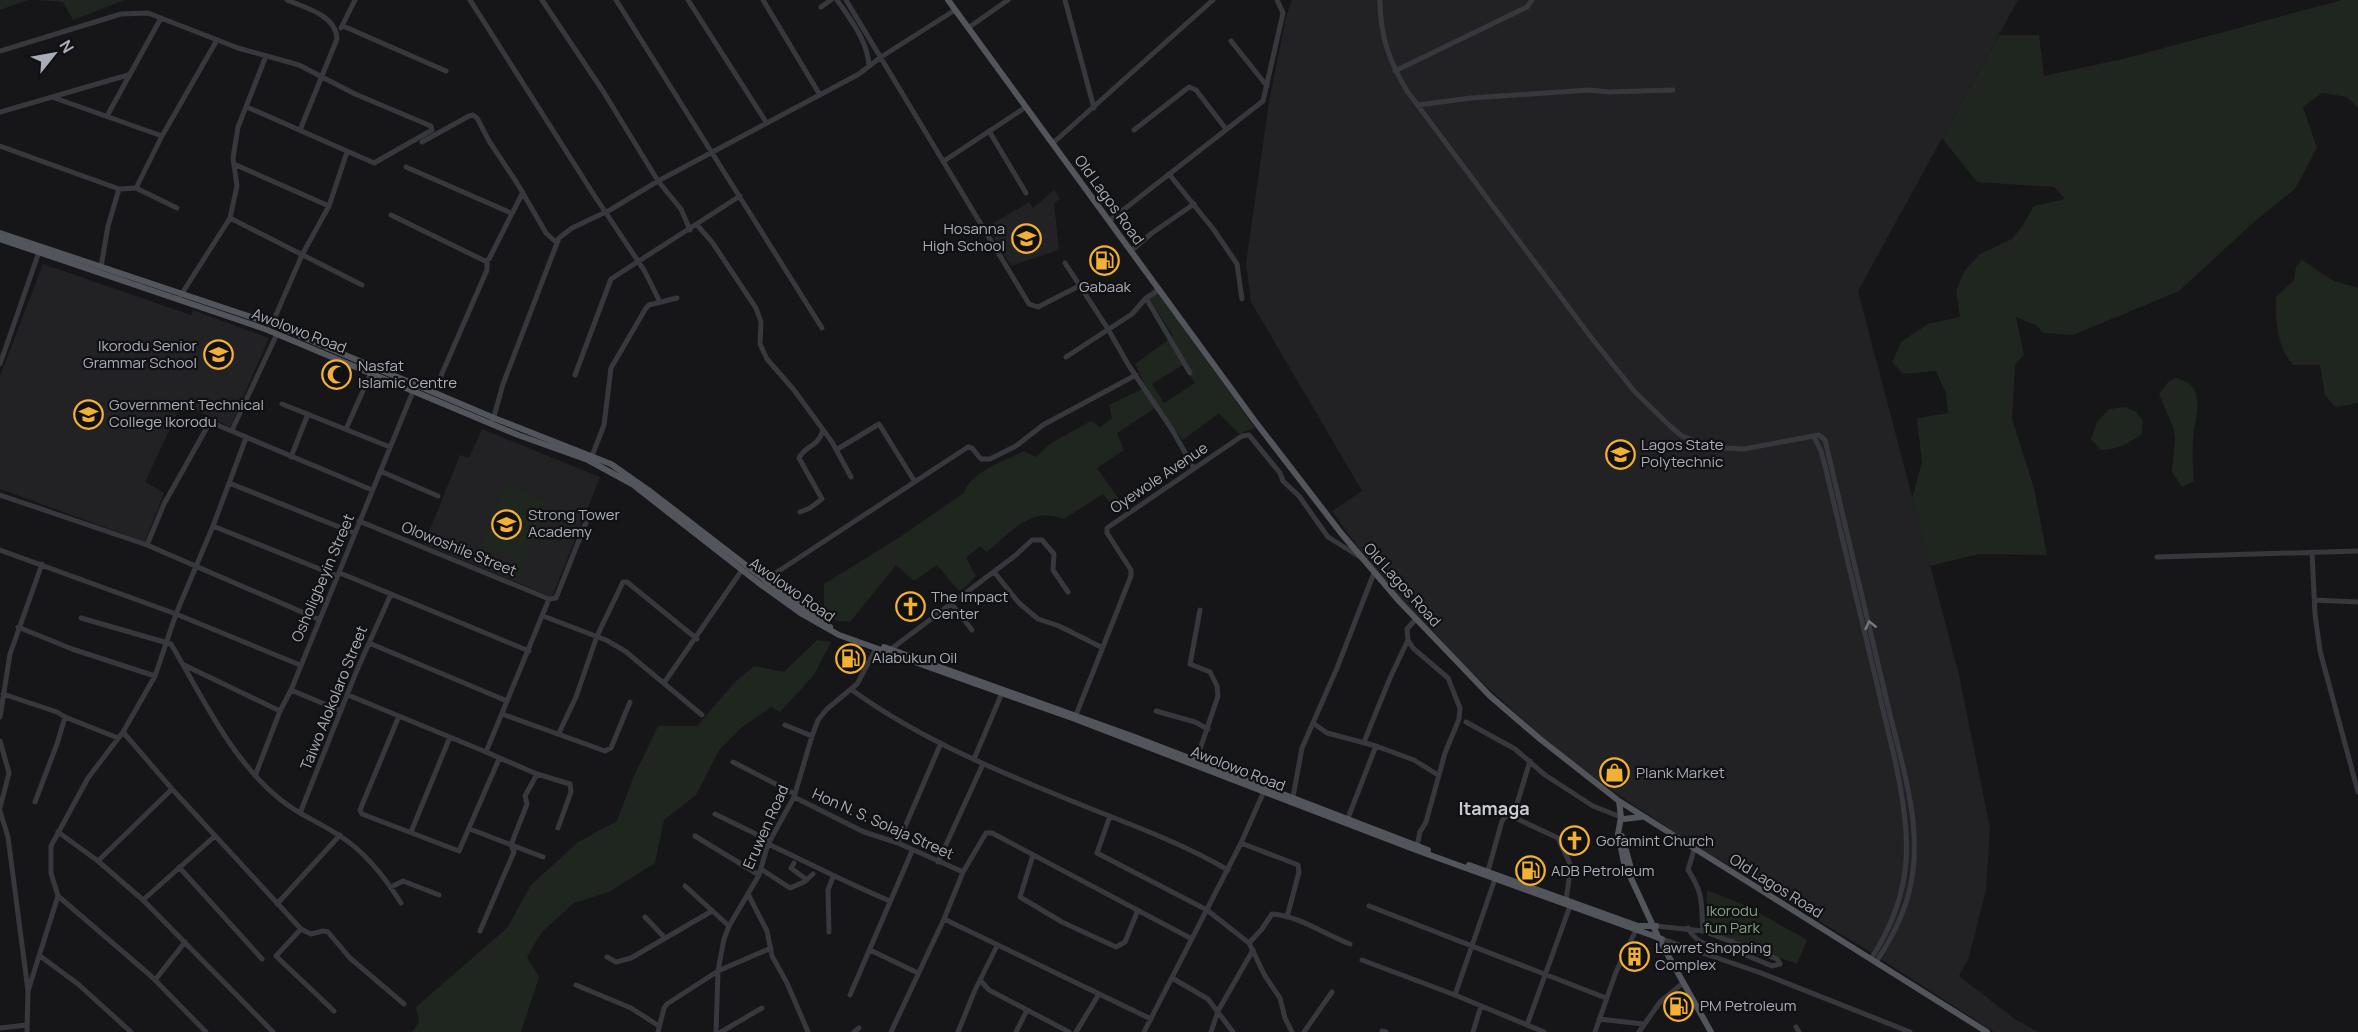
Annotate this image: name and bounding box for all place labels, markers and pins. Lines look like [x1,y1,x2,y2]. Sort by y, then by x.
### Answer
place label: Hosanna High School [923,218,1005,256]
school or university icon: Hosanna High School [1010,222,1042,254]
fuel station icon: Gabaak [1089,244,1121,276]
place label: Gabaak [1079,276,1131,297]
place label: Ikorodu Senior Grammar School [83,335,198,373]
school or university icon: Ikorodu Senior Grammar School [202,339,234,371]
place label: Nasfat Islamic Centre [358,355,457,393]
mosque icon: Nasfat Islamic Centre [321,359,353,391]
place label: Government Technical College Ikorodu [109,394,264,432]
school or university icon: Government Technical College Ikorodu [72,398,104,430]
place label: Lagos State Polytechnic [1641,434,1724,472]
school or university icon: Lagos State Polytechnic [1604,438,1636,470]
place label: Strong Tower Academy [528,504,620,542]
school or university icon: Strong Tower Academy [491,508,523,540]
place label: The Impact Center [931,586,1008,624]
church icon: The Impact Center [894,590,926,622]
fuel station icon: Alabukun Oil [835,642,867,674]
place label: Alabukun Oil [872,647,957,668]
shop icon: Plank Market [1599,757,1631,789]
place label: Plank Market [1636,762,1725,783]
church icon: Gofamint Church [1559,825,1591,857]
place label: Gofamint Church [1596,830,1714,851]
fuel station icon: ADB Petroleum [1514,855,1546,887]
place label: ADB Petroleum [1551,860,1655,881]
place label: Lawret Shopping Complex [1655,937,1771,975]
building icon: Lawret Shopping Complex [1618,941,1650,973]
fuel station icon: PM Petroleum [1663,990,1695,1022]
place label: PM Petroleum [1700,995,1796,1016]

